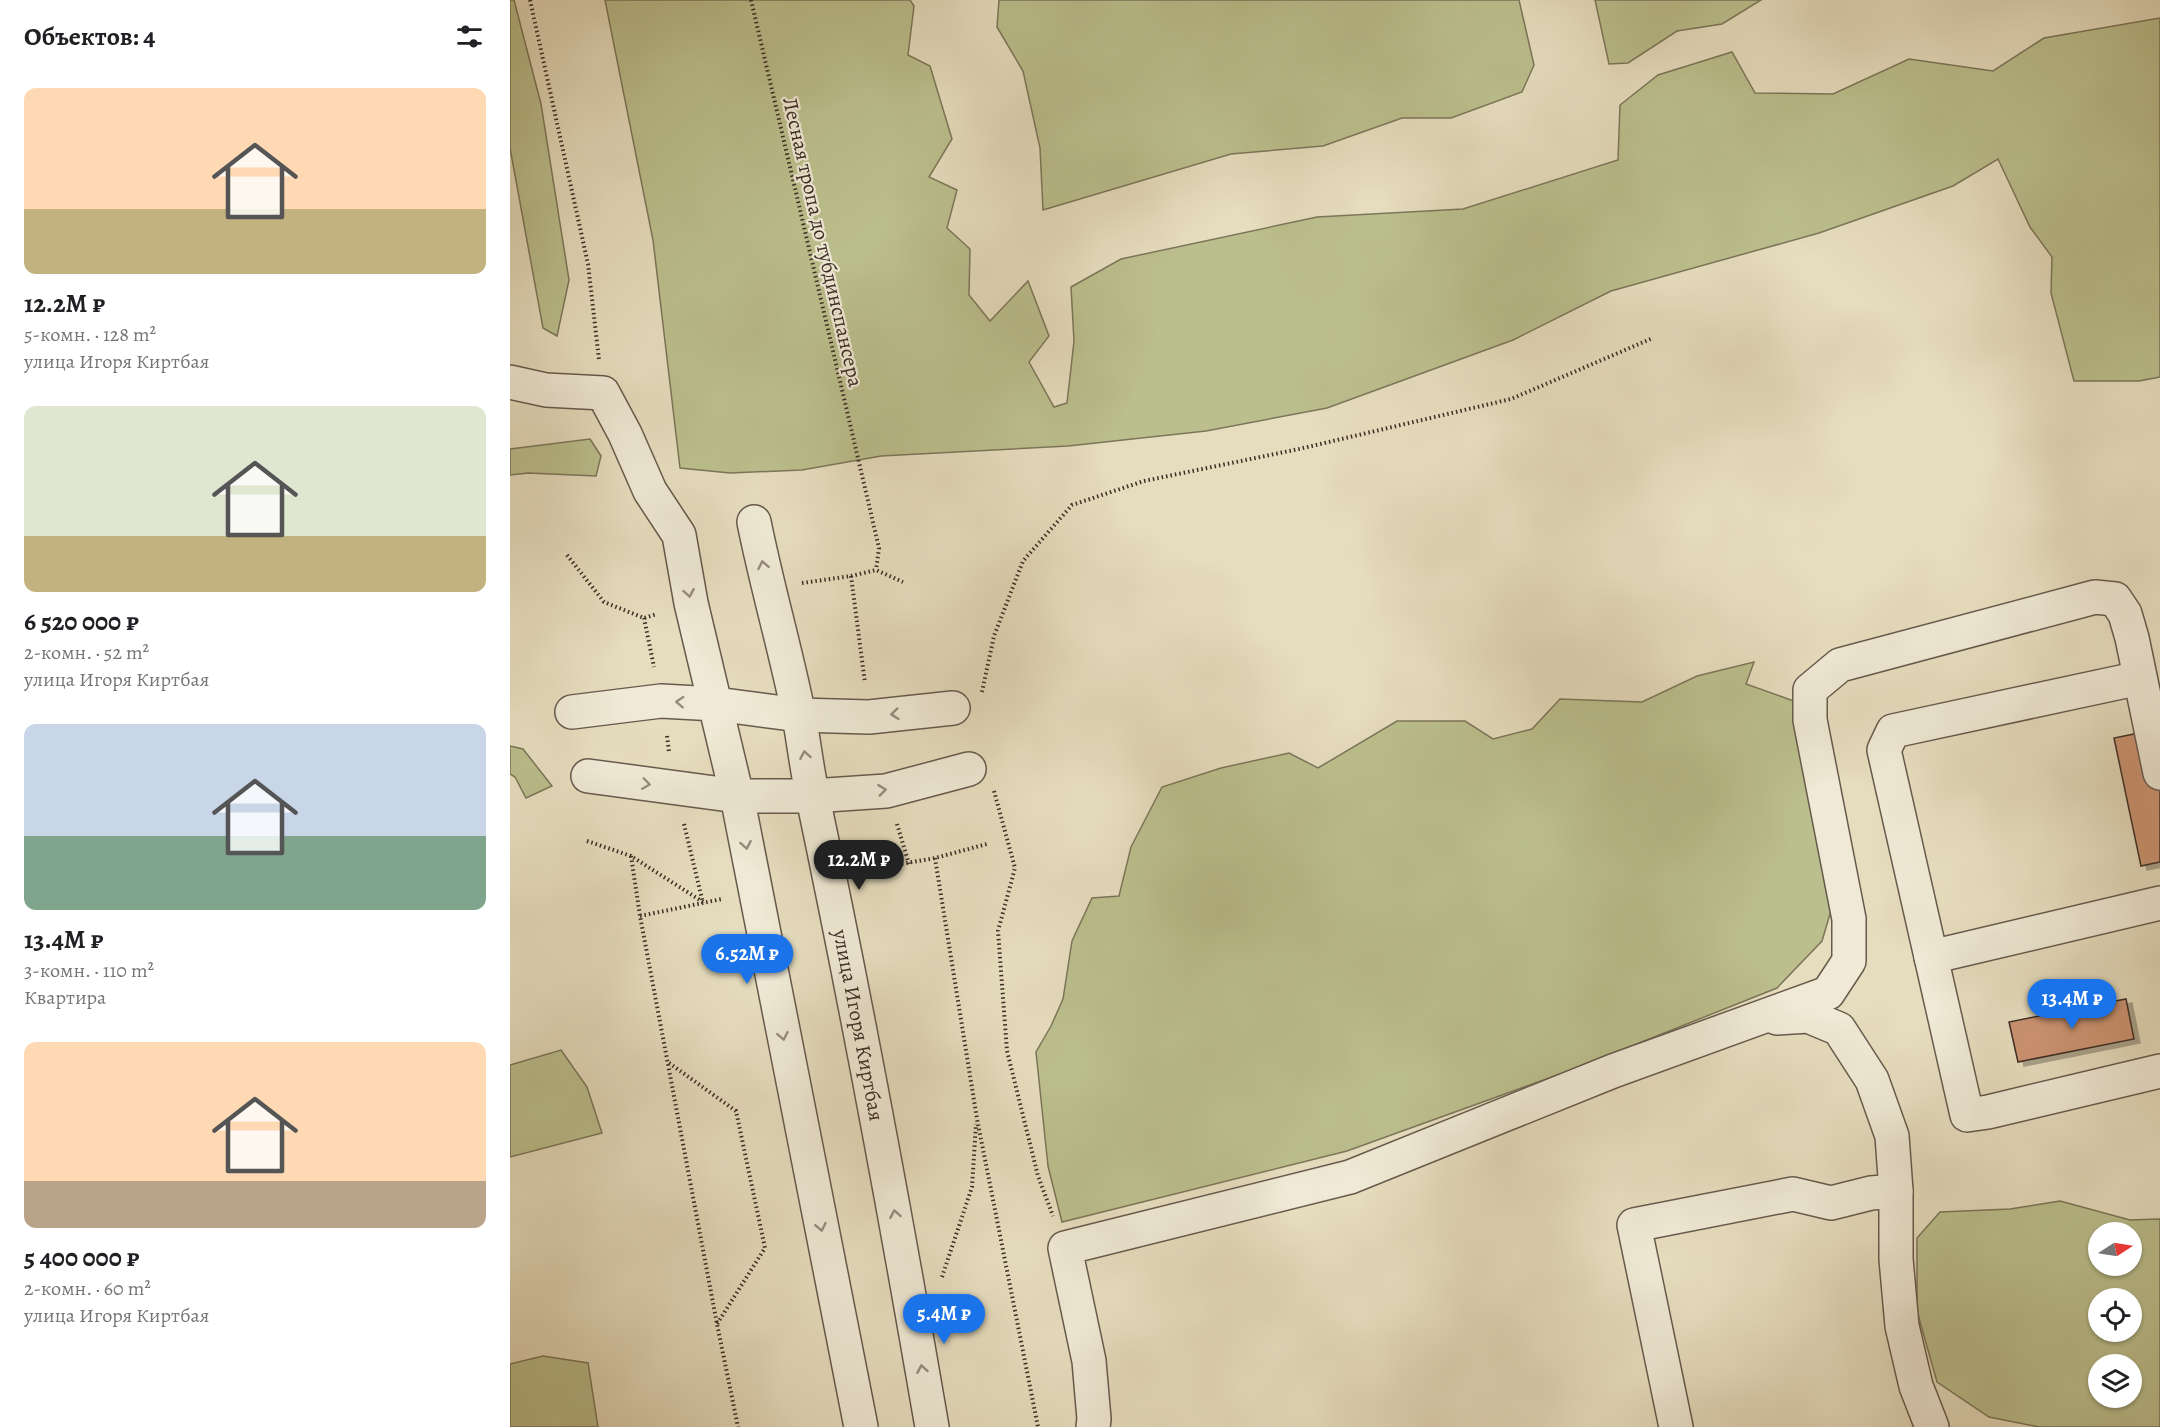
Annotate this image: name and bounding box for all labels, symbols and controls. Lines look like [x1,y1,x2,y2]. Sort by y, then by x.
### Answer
text: Объектов: 4 [24,19,156,54]
icon: filters [453,20,486,53]
street label: Лесная тропа до тубдинспансера [776,94,870,390]
icon: home [201,127,309,235]
text: 12.2M ₽ [24,286,105,321]
text: 5-комн. · 128 m² [24,321,156,348]
text: улица Игоря Киртбая [24,348,209,375]
icon: home [201,445,309,553]
one-way arrow [757,560,770,570]
one-way arrow [683,588,695,598]
text: 6 520 000 ₽ [24,604,139,639]
text: 2-комн. · 52 m² [24,639,149,666]
text: улица Игоря Киртбая [24,666,209,693]
one-way arrow [675,695,684,708]
one-way arrow [890,707,899,720]
one-way arrow [800,751,812,760]
icon: home [201,763,309,871]
one-way arrow [641,778,651,790]
one-way arrow [877,785,886,797]
one-way arrow [739,839,752,849]
pin: 12.2M ₽ [804,840,914,891]
text: 12.2M ₽ [828,846,890,873]
text: 13.4M ₽ [24,922,103,957]
street label: улица Игоря Киртбая [826,926,891,1123]
pin: 6.52M ₽ [692,934,802,985]
text: 6.52M ₽ [715,940,779,967]
text: 3-комн. · 110 m² [24,957,154,984]
pin: 13.4M ₽ [2017,979,2127,1030]
text: Квартира [24,984,106,1011]
text: 13.4M ₽ [2041,985,2103,1012]
one-way arrow [776,1031,789,1041]
icon: home [201,1081,309,1189]
one-way arrow [889,1210,902,1220]
one-way arrow [814,1222,827,1232]
north arrow [2088,1222,2142,1276]
map controls [2088,1222,2142,1408]
text: 5 400 000 ₽ [24,1240,140,1275]
text: 2-комн. · 60 m² [24,1275,151,1302]
button: locate [2088,1288,2142,1342]
pin: 5.4M ₽ [895,1294,993,1345]
text: 5.4M ₽ [917,1300,971,1327]
text: улица Игоря Киртбая [24,1302,209,1329]
button: layers [2088,1354,2142,1408]
one-way arrow [916,1365,929,1375]

